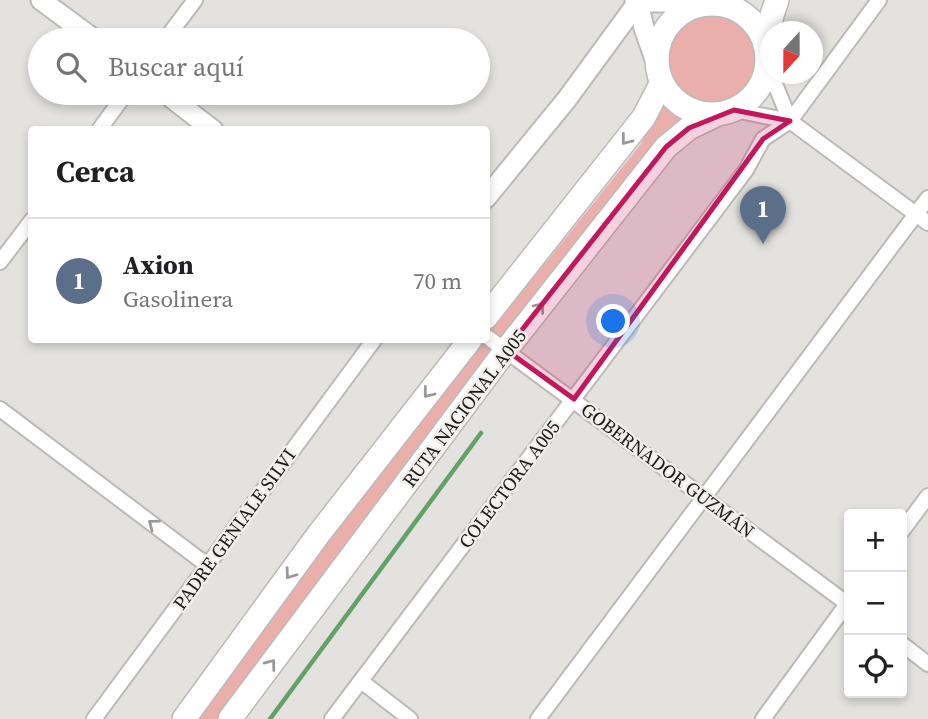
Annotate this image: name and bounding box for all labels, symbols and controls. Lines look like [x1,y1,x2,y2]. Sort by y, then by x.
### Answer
north arrow [760,21,823,84]
search box [28,28,490,105]
icon: search [52,48,90,86]
text: Buscar aquí [108,49,244,85]
one-way arrow [621,132,634,145]
text: Cerca [56,151,135,192]
pin: 1 [740,186,786,244]
text: Axion [123,247,194,283]
text: 1 [73,265,85,297]
text: 70 m [413,265,462,297]
text: Gasolinera [123,283,233,315]
one-way arrow [532,302,545,314]
your location [596,304,630,338]
street label: RUTA NACIONAL A005 [396,324,532,492]
one-way arrow [423,386,436,398]
street label: GOBERNADOR GUZMÁN [576,396,760,544]
street label: COLECTORA A005 [452,415,566,553]
street label: PADRE GENIALE SILVI [167,443,301,615]
map controls [844,509,907,698]
button: + [844,509,907,572]
one-way arrow [148,520,160,533]
one-way arrow [285,566,298,579]
button: − [844,572,907,635]
button: locate [844,635,907,698]
one-way arrow [262,660,275,672]

